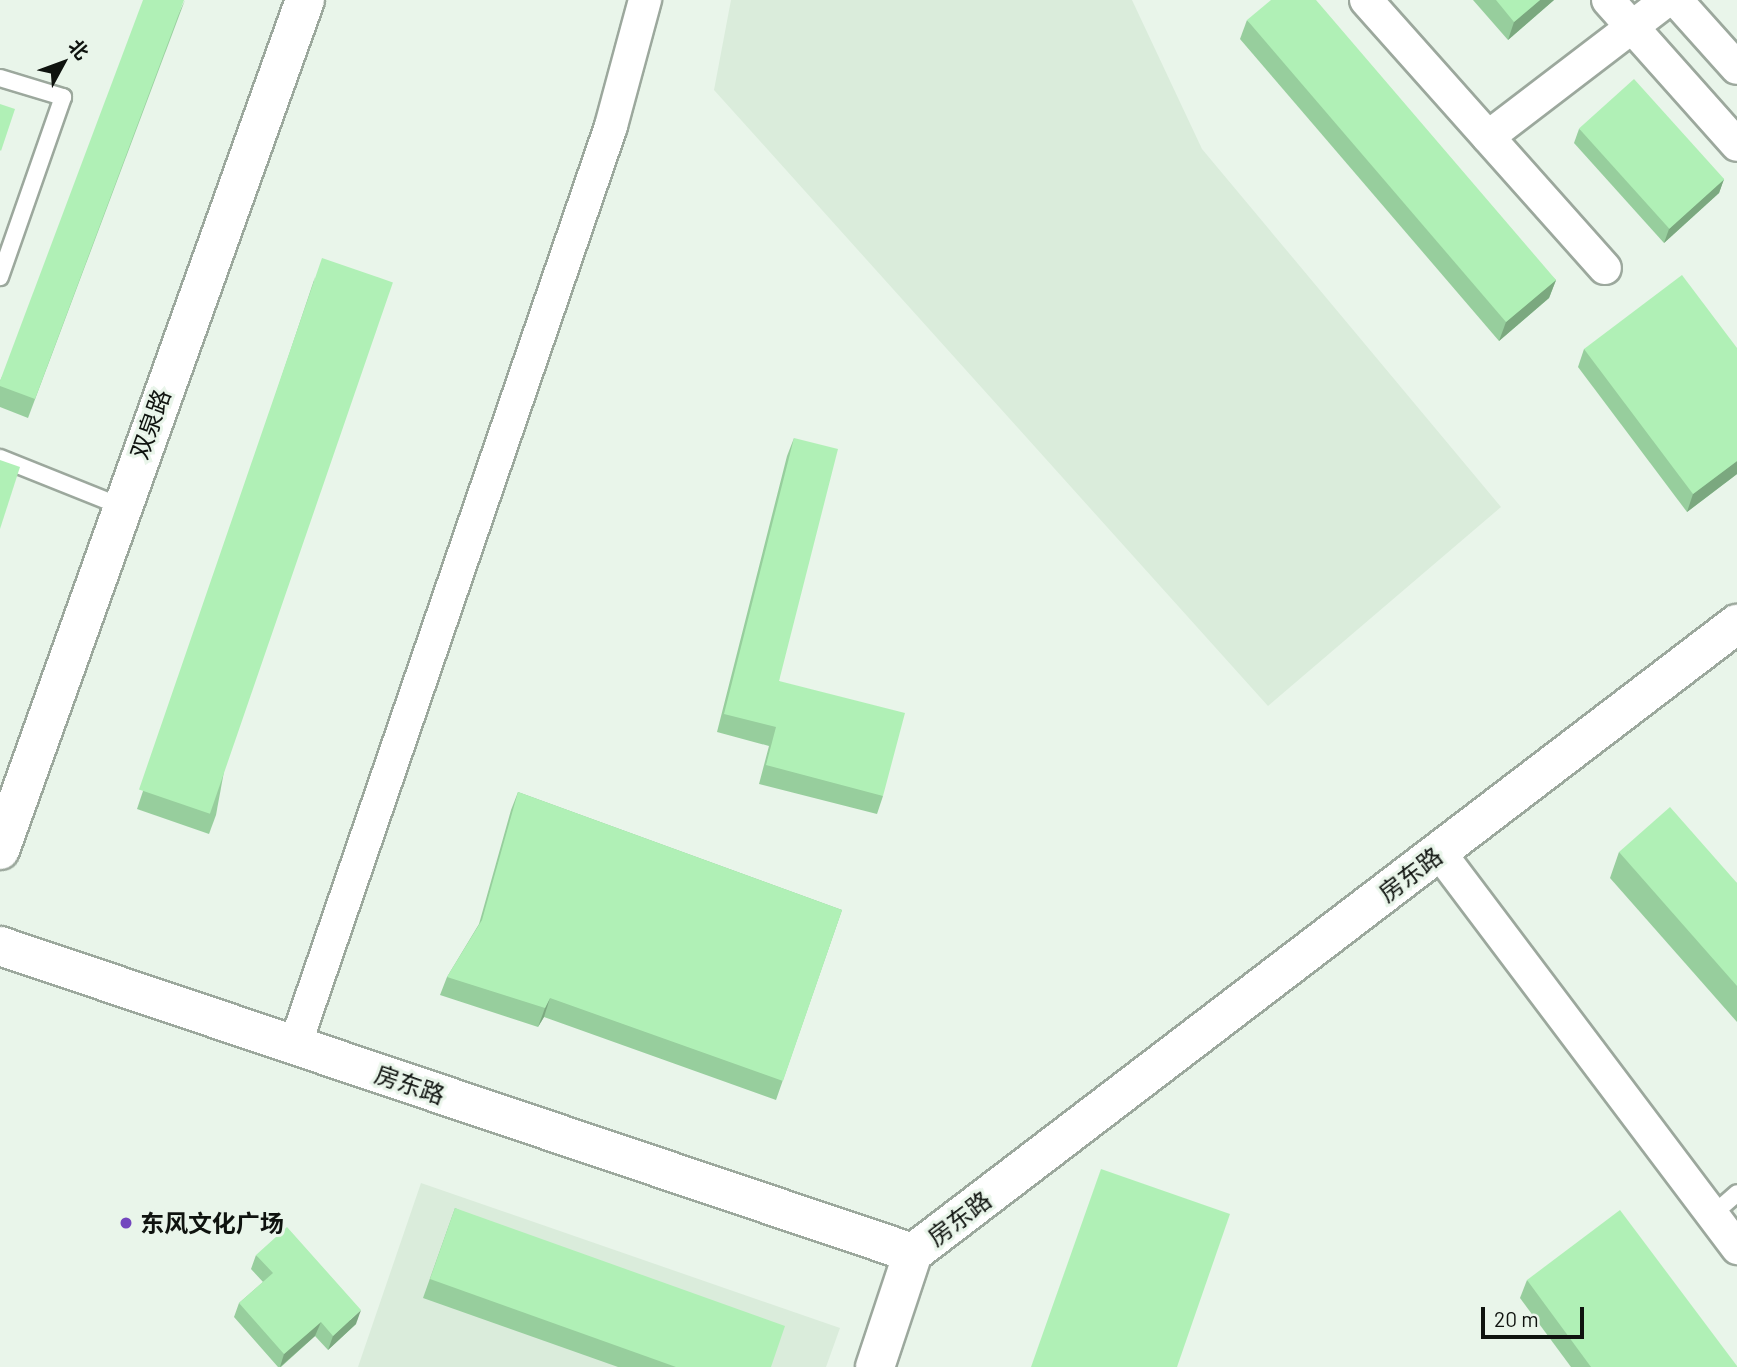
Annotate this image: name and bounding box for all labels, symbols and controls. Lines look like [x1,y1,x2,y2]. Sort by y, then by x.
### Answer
north arrow [28,28,98,98]
text: 北 [64,34,94,64]
street label: 双泉路 [124,385,176,463]
street label: 房东路 [1373,841,1447,907]
street label: 房东路 [371,1059,449,1109]
street label: 房东路 [922,1185,996,1251]
place label: 东风文化广场 [140,1209,284,1237]
marker: 东风文化广场 [118,1215,134,1231]
scale bar [1485,1294,1588,1338]
text: 20 m [1494,1306,1539,1331]

